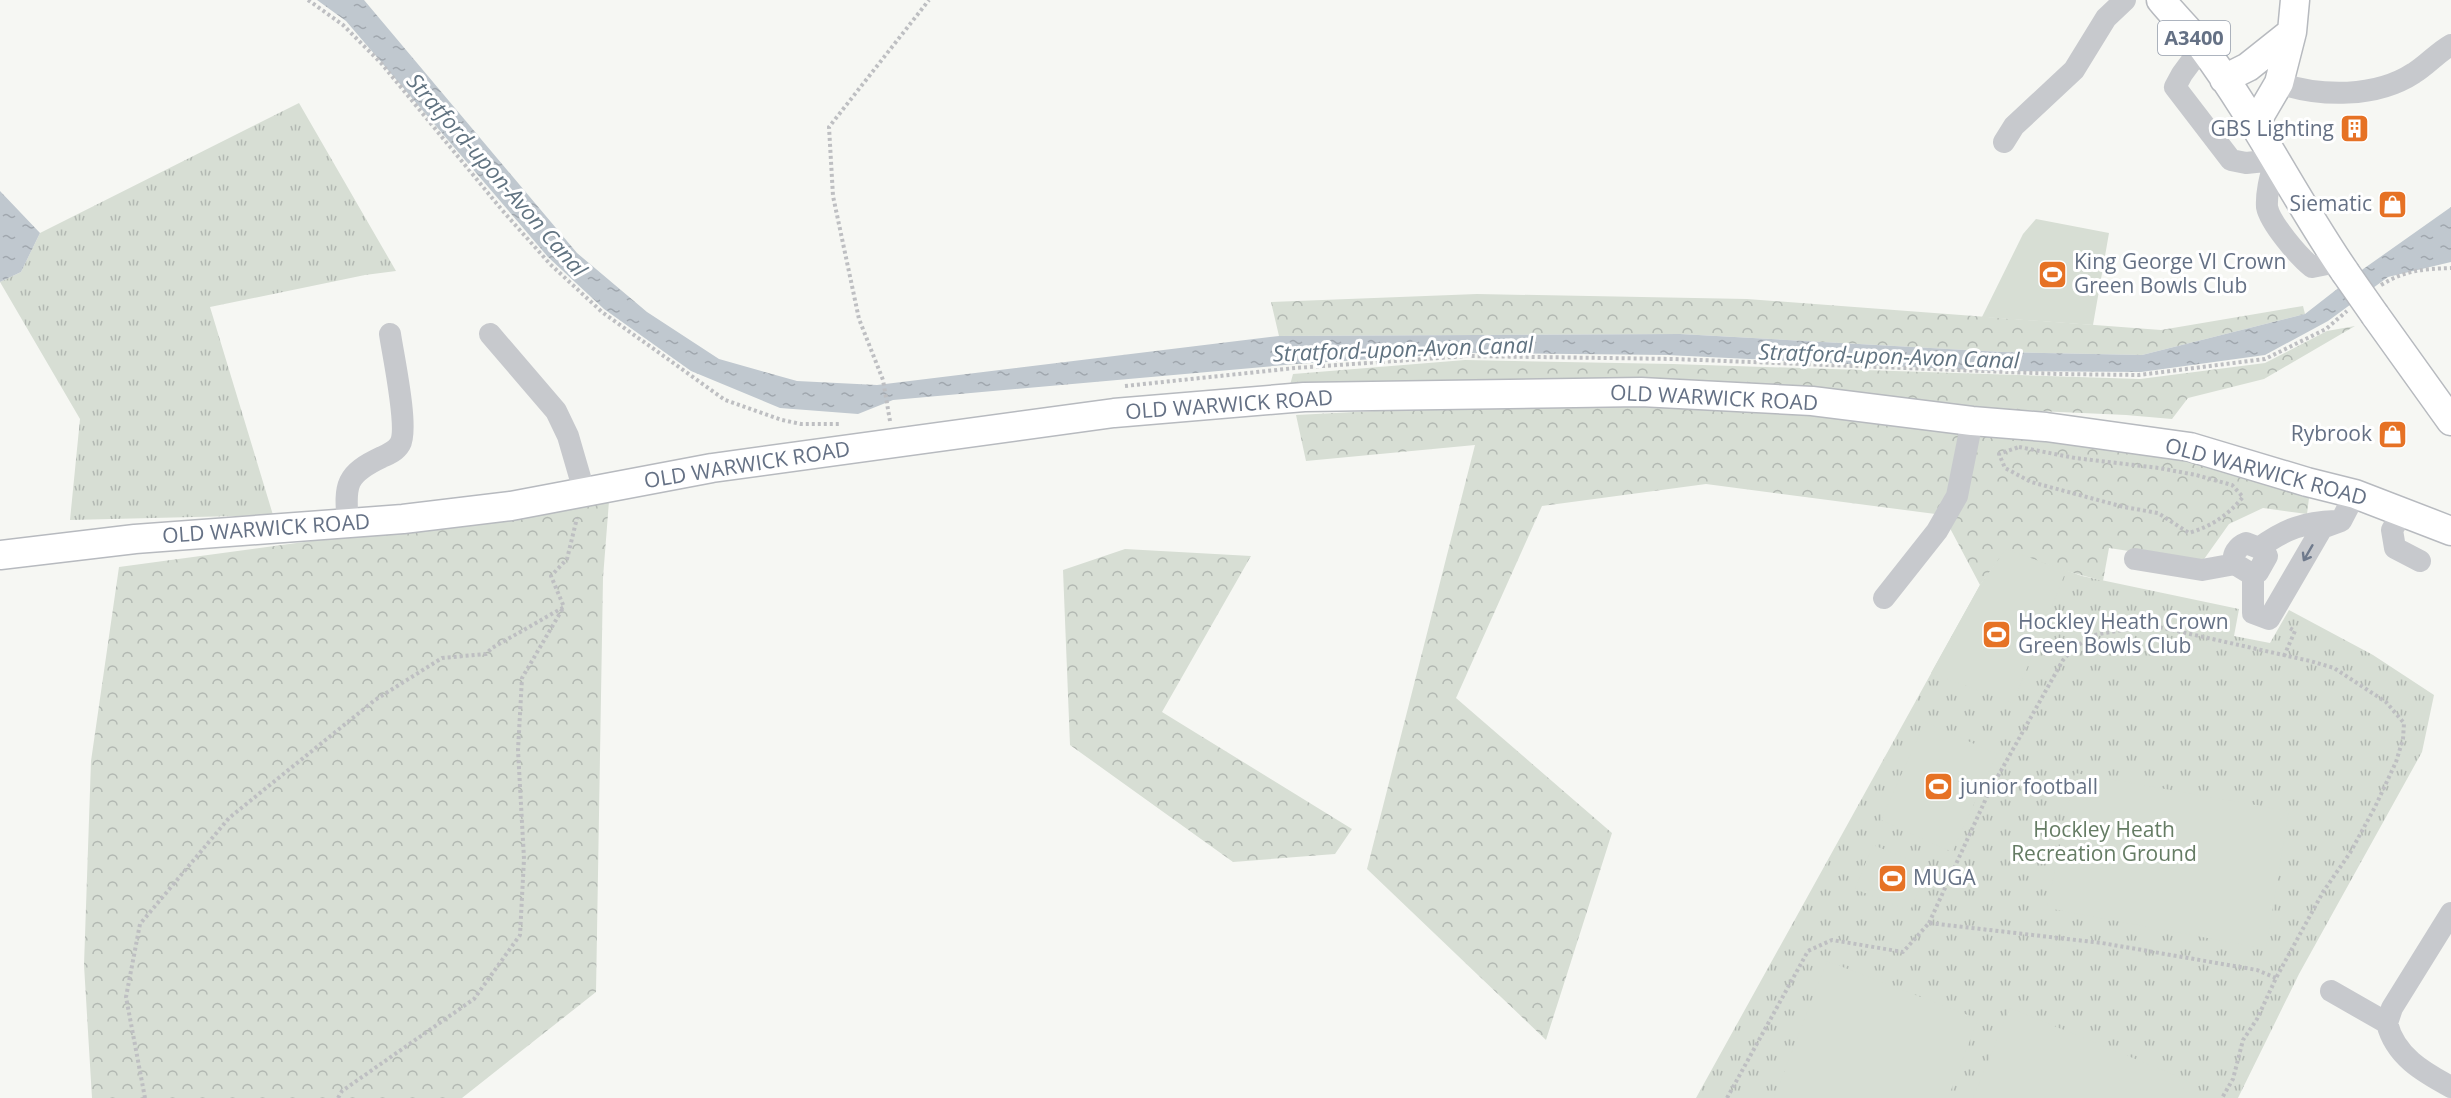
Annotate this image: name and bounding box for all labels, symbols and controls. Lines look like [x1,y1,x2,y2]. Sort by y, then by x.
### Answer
road number: A3400 [2158,21,2230,55]
water label: Stratford-upon-Avon Canal [401,66,595,283]
building icon: GBS Lighting [2339,113,2371,145]
place label: GBS Lighting [2211,114,2334,142]
shop icon: Siematic [2377,188,2409,220]
place label: Siematic [2289,189,2372,217]
place label: King George VI Crown Green Bowls Club [2074,247,2286,299]
sports icon: King George VI Crown Green Bowls Club [2037,258,2069,290]
water label: Stratford-upon-Avon Canal [1272,328,1534,368]
water label: Stratford-upon-Avon Canal [1758,335,2020,375]
street label: OLD WARWICK ROAD [1609,378,1819,416]
street label: OLD WARWICK ROAD [1124,383,1334,425]
shop icon: Rybrook [2377,418,2409,450]
place label: Rybrook [2291,419,2372,447]
street label: OLD WARWICK ROAD [2162,431,2370,512]
street label: OLD WARWICK ROAD [642,434,852,494]
street label: OLD WARWICK ROAD [161,507,371,549]
one-way arrow [2301,544,2313,561]
place label: Hockley Heath Crown Green Bowls Club [2018,607,2229,659]
sports icon: Hockley Heath Crown Green Bowls Club [1981,618,2013,650]
sports icon: junior football [1923,771,1955,803]
place label: junior football [1958,772,2098,800]
park label: Hockley Heath Recreation Ground [2011,815,2197,867]
sports icon: MUGA [1876,862,1908,894]
place label: MUGA [1913,863,1976,891]

